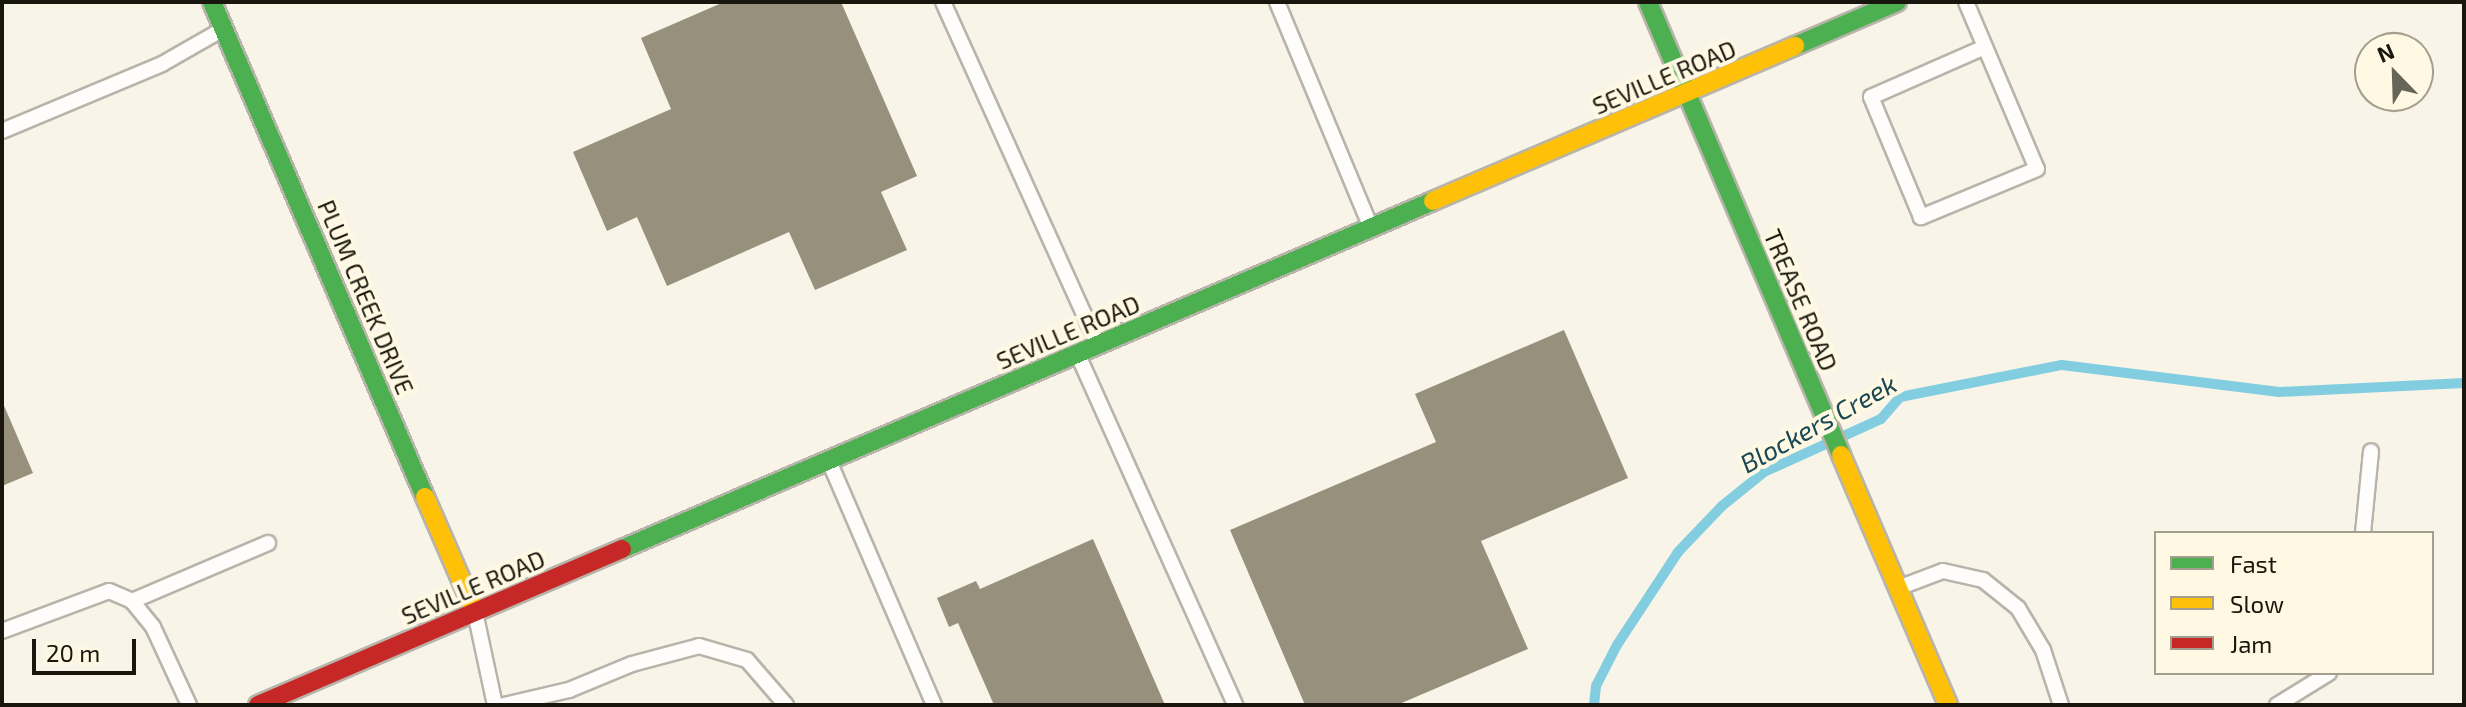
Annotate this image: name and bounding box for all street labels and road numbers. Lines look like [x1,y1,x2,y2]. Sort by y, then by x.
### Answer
street label: SEVILLE ROAD [1588,34,1740,120]
street label: PLUM CREEK DRIVE [312,195,420,399]
street label: TREASE ROAD [1758,225,1844,375]
street label: SEVILLE ROAD [992,289,1144,375]
street label: SEVILLE ROAD [397,544,549,630]

